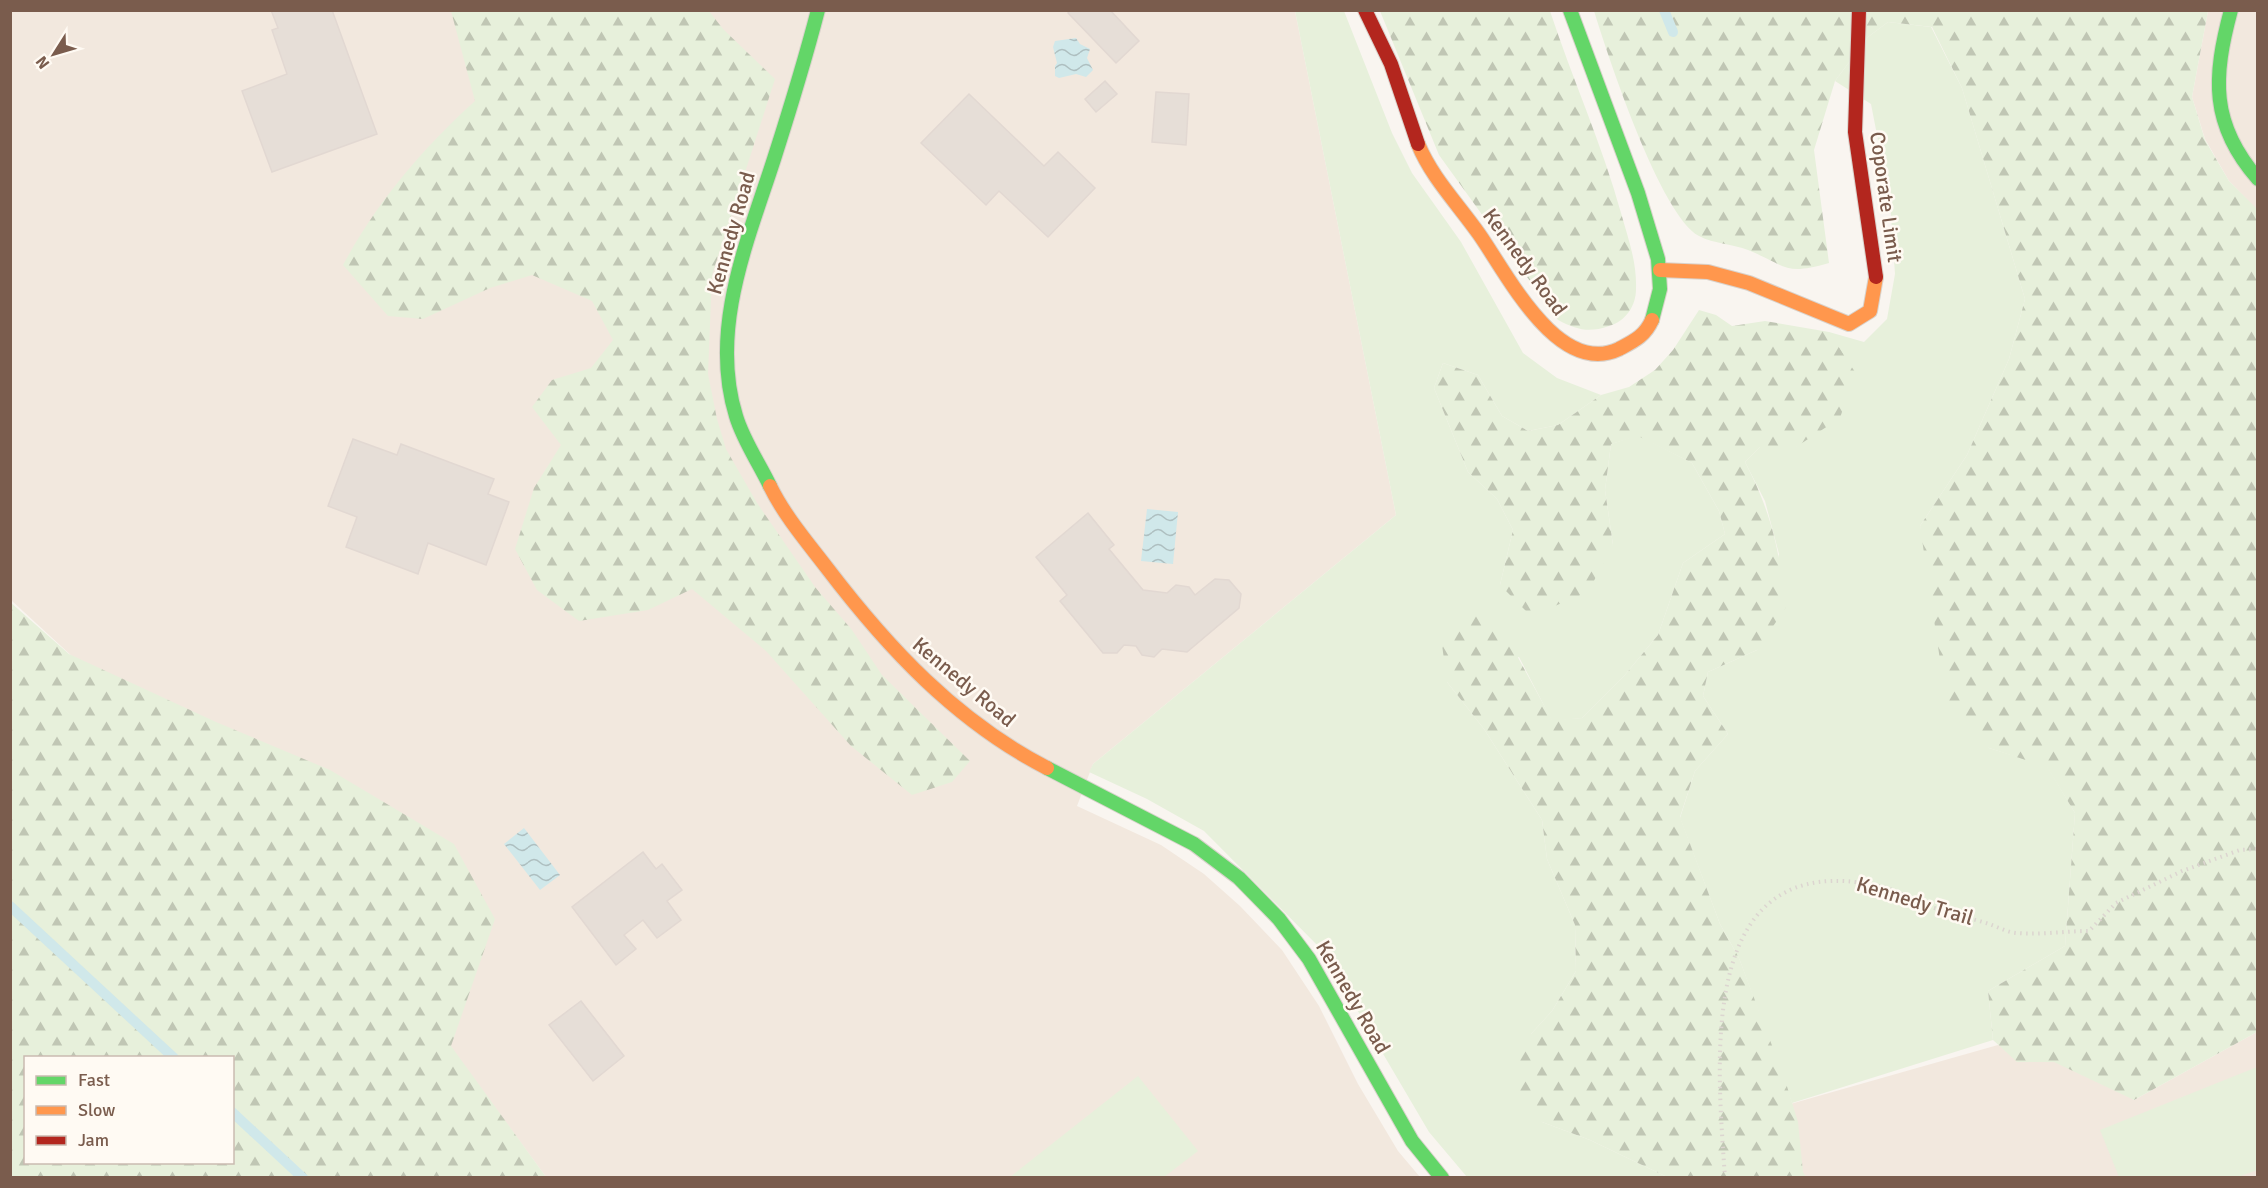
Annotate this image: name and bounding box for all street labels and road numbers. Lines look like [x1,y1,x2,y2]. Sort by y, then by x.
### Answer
street label: Coporate Limit [1864,130,1908,264]
street label: Kennedy Road [701,169,761,297]
street label: Kennedy Road [1477,203,1573,321]
street label: Kennedy Road [907,631,1021,733]
street label: Kennedy Trail [1853,871,1977,931]
street label: Kennedy Road [1310,936,1396,1058]

